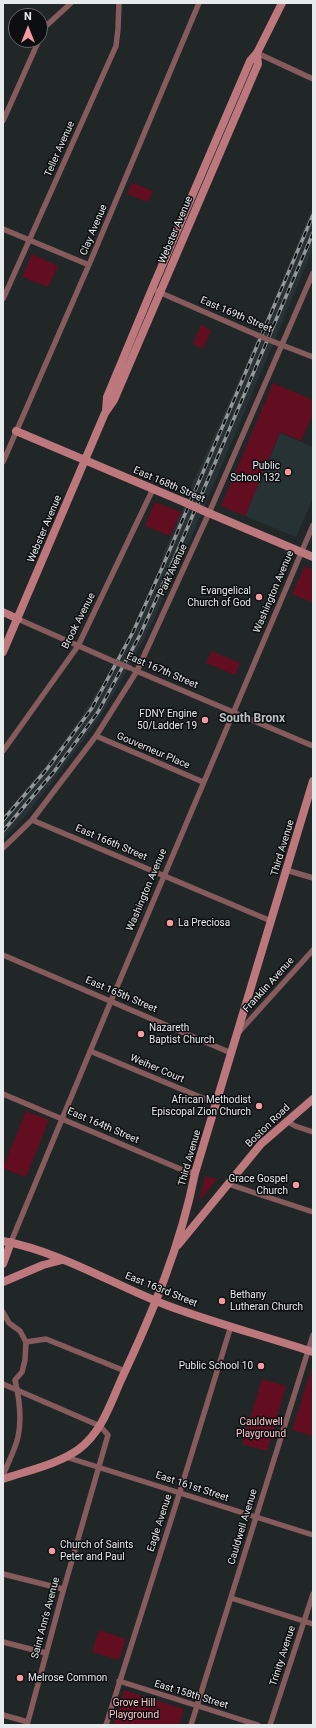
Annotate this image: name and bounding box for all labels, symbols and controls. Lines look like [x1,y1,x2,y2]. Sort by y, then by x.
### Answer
north arrow [8,8,48,48]
text: N [24,10,32,23]
street label: Teller Avenue [42,119,78,179]
street label: Webster Avenue [156,195,196,265]
street label: Clay Avenue [78,203,110,257]
street label: East 169th Street [198,295,274,335]
place label: Public School 132 [230,460,280,484]
street label: East 168th Street [131,465,207,505]
marker: Public School 132 [283,467,293,477]
street label: Webster Avenue [25,494,65,564]
street label: Park Avenue [156,542,190,598]
street label: Washington Avenue [251,549,297,635]
place label: Evangelical Church of God [187,585,251,608]
street label: Brook Avenue [60,591,98,651]
marker: Evangelical Church of God [254,592,264,602]
street label: East 167th Street [124,651,200,691]
place label: FDNY Engine 50/Ladder 19 [137,708,197,732]
district label: South Bronx [219,712,285,726]
marker: FDNY Engine 50/Ladder 19 [200,715,210,725]
street label: Gouverneur Place [115,730,191,772]
street label: Third Avenue [269,819,297,877]
street label: East 166th Street [73,823,149,863]
street label: Washington Avenue [124,847,170,933]
place label: La Preciosa [178,917,230,929]
marker: La Preciosa [165,918,175,928]
street label: Franklin Avenue [241,955,297,1015]
street label: East 165th Street [83,975,159,1015]
place label: Nazareth Baptist Church [149,1022,214,1046]
marker: Nazareth Baptist Church [136,1029,146,1039]
street label: Weiher Court [128,1052,186,1086]
place label: African Methodist Episcopal Zion Church [152,1094,251,1118]
marker: African Methodist Episcopal Zion Church [254,1101,264,1111]
street label: Boston Road [243,1102,293,1150]
street label: East 164th Street [65,1106,141,1146]
street label: Third Avenue [176,1128,204,1188]
place label: Grace Gospel Church [229,1173,288,1196]
marker: Grace Gospel Church [291,1180,301,1190]
street label: East 163rd Street [123,1270,199,1310]
place label: Bethany Lutheran Church [230,1289,303,1312]
marker: Bethany Lutheran Church [217,1296,227,1306]
place label: Public School 10 [179,1360,253,1372]
marker: Public School 10 [256,1361,266,1371]
park label: Cauldwell Playground [236,1416,286,1440]
street label: East 161st Street [154,1470,230,1504]
street label: Cauldwell Avenue [226,1488,260,1566]
street label: Eagle Avenue [145,1493,175,1553]
place label: Church of Saints Peter and Paul [60,1539,133,1562]
marker: Church of Saints Peter and Paul [47,1546,57,1556]
street label: Saint Ann's Avenue [29,1576,63,1660]
street label: Trinity Avenue [268,1624,298,1688]
place label: Melrose Common [28,1672,107,1684]
marker: Melrose Common [15,1673,25,1683]
street label: East 158th Street [153,1678,229,1712]
park label: Grove Hill Playground [109,1697,159,1720]

